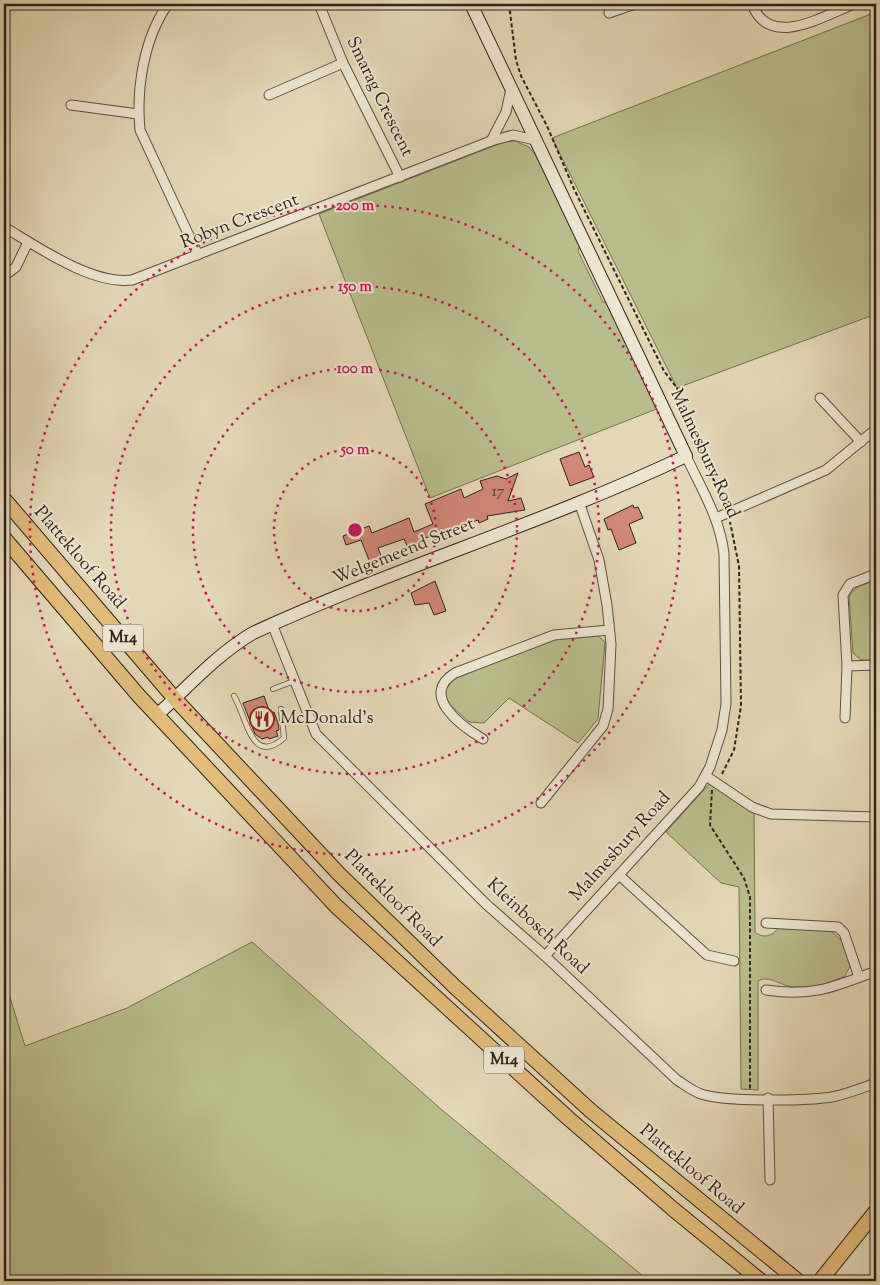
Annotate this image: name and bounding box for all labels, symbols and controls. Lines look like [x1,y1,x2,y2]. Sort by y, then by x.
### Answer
street label: Smarag Crescent [339,33,419,161]
street label: Robyn Crescent [177,188,303,256]
text: 200 m [336,196,375,217]
text: 150 m [338,277,372,298]
text: 100 m [337,359,374,380]
street label: Malmesbury Road [663,385,745,523]
text: 50 m [340,440,370,461]
house number: 17 [492,482,505,503]
street label: Plattekloof Road [27,501,131,615]
street label: Welgemeend Street [329,512,479,592]
centre of rings [346,521,364,539]
road number: M14 [103,624,143,651]
restaurant icon: McDonald's [249,706,275,732]
place label: McDonald's [280,706,374,732]
street label: Malmesbury Road [564,786,678,908]
street label: Plattekloof Road [337,844,447,954]
street label: Kleinbosch Road [480,873,594,981]
road number: M14 [484,1046,524,1074]
street label: Plattekloof Road [633,1119,749,1221]

